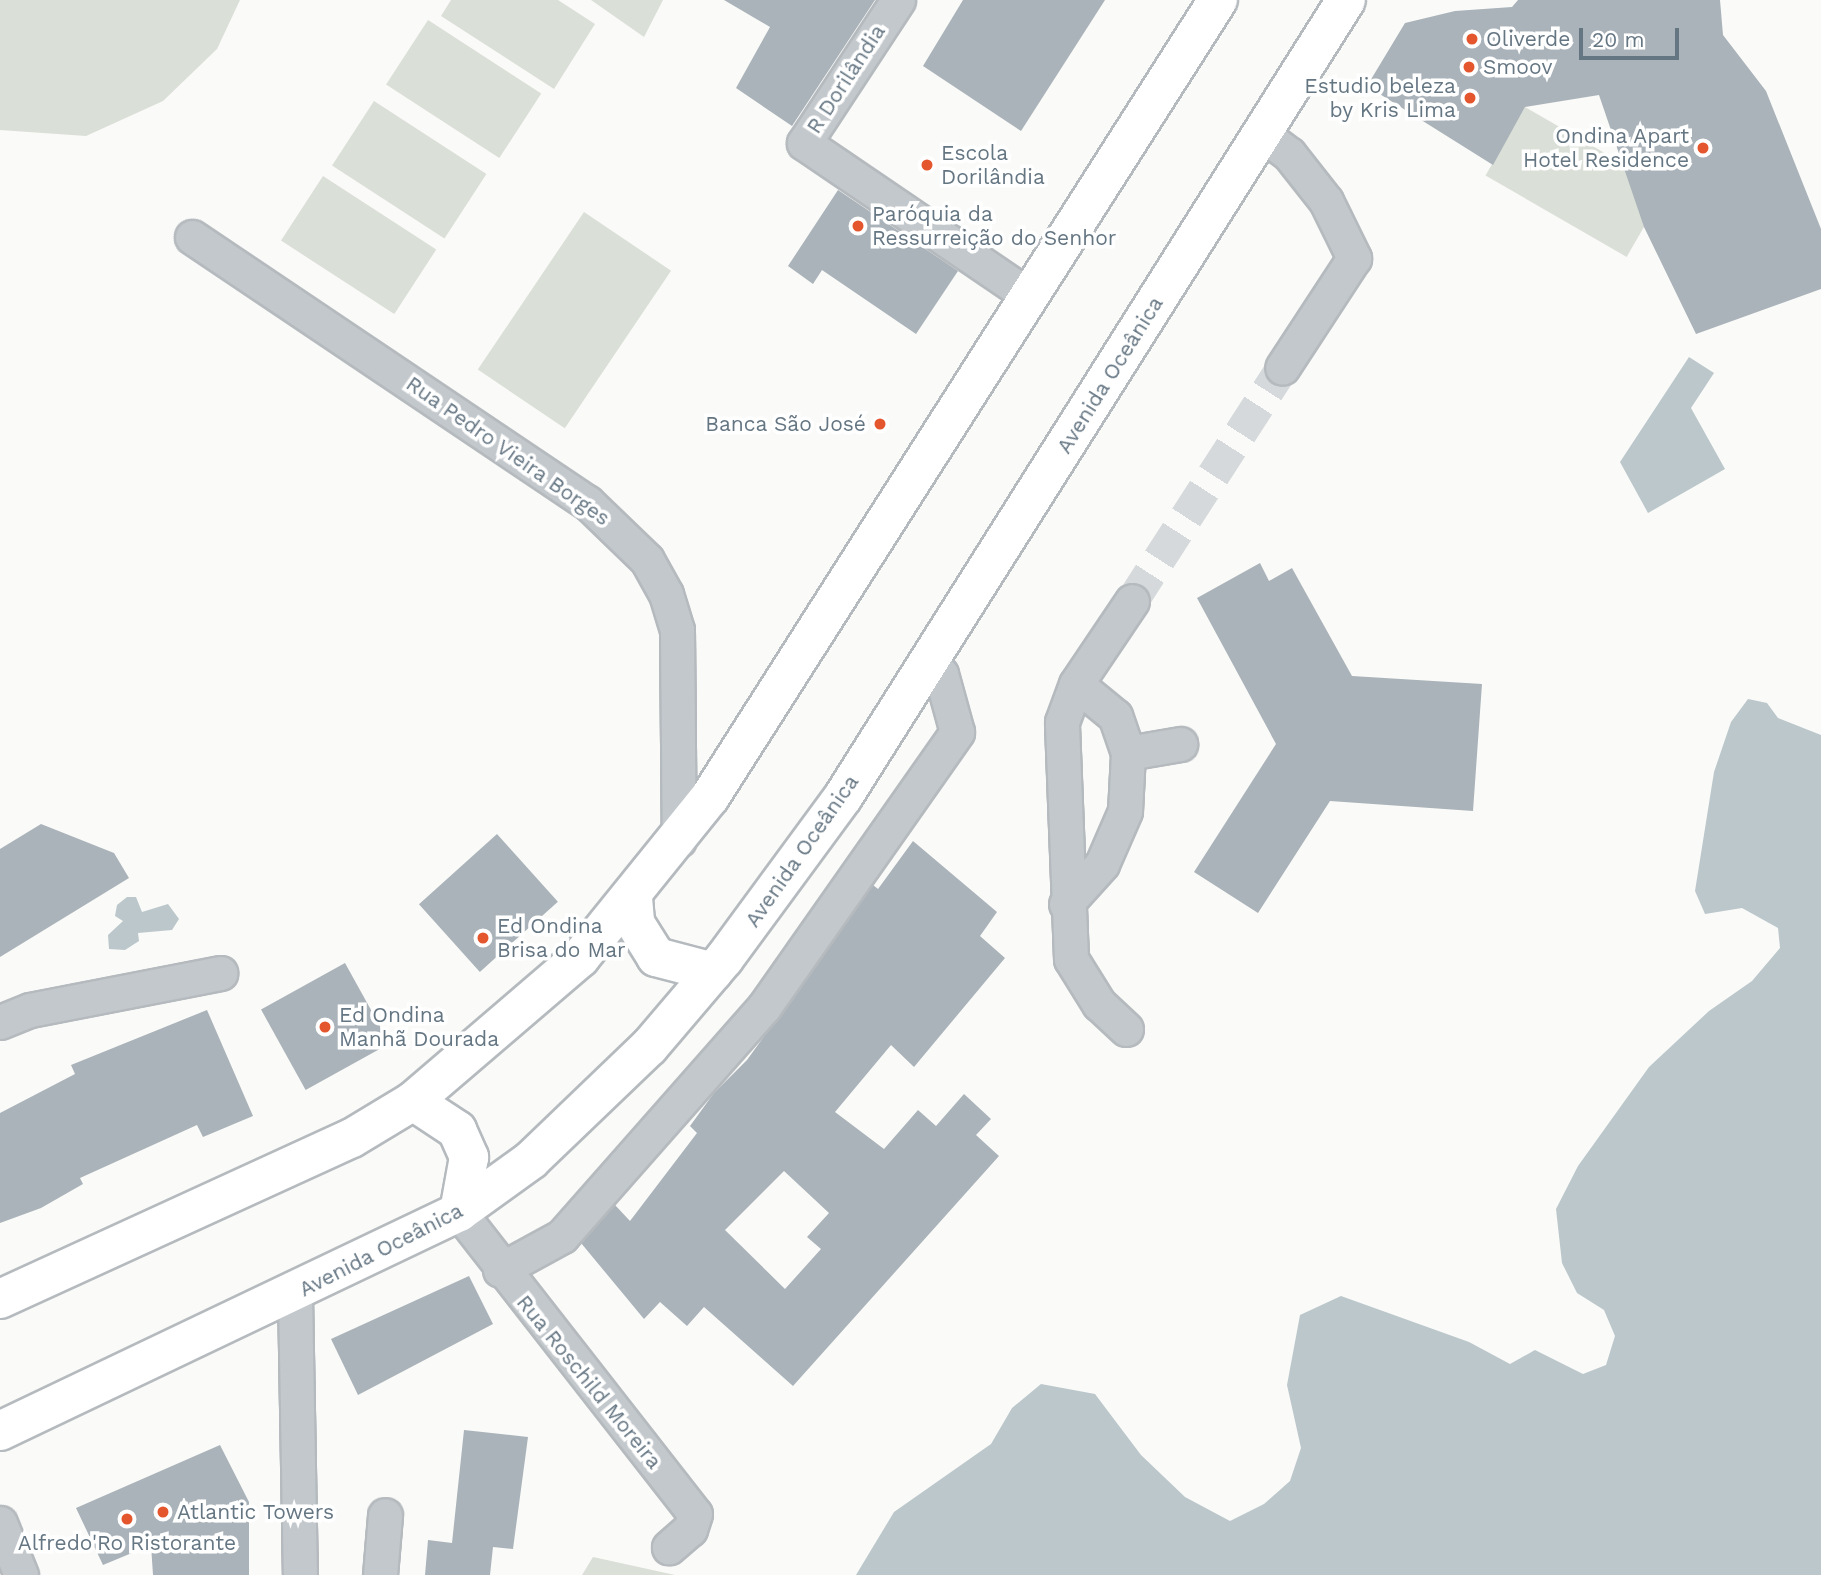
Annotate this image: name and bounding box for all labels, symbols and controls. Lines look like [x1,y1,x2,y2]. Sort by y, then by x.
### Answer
scale bar [1583,14,1683,58]
street label: R Dorilândia [801,20,891,138]
place label: Oliverde [1486,26,1570,52]
text: 20 m [1592,27,1644,52]
marker: Oliverde [1464,31,1480,47]
place label: Smoov [1483,54,1552,80]
marker: Smoov [1461,59,1477,75]
place label: Estudio beleza by Kris Lima [1304,73,1456,123]
marker: Estudio beleza by Kris Lima [1462,90,1478,106]
place label: Ondina Apart Hotel Residence [1522,123,1689,173]
place label: Escola Dorilândia [941,140,1045,190]
marker: Ondina Apart Hotel Residence [1695,140,1711,156]
marker: Escola Dorilândia [919,157,935,173]
place label: Paróquia da Ressurreição do Senhor [872,201,1116,251]
marker: Paróquia da Ressurreição do Senhor [850,218,866,234]
street label: Avenida Oceânica [1051,292,1169,458]
street label: Rua Pedro Vieira Borges [401,371,615,531]
place label: Banca São José [704,411,866,437]
marker: Banca São José [872,416,888,432]
street label: Avenida Oceânica [740,770,864,932]
place label: Ed Ondina Brisa do Mar [497,913,626,963]
marker: Ed Ondina Brisa do Mar [475,930,491,946]
place label: Ed Ondina Manhã Dourada [339,1002,500,1052]
marker: Ed Ondina Manhã Dourada [317,1019,333,1035]
street label: Avenida Oceânica [295,1198,467,1302]
street label: Rua Roschild Moreira [511,1290,667,1474]
place label: Atlantic Towers [177,1499,335,1525]
marker: Atlantic Towers [155,1504,171,1520]
marker: Alfredo'Ro Ristorante [119,1511,135,1527]
place label: Alfredo'Ro Ristorante [18,1530,236,1556]

